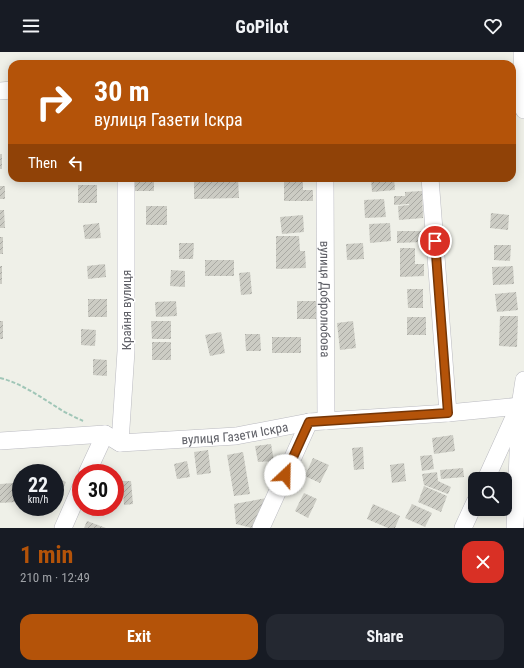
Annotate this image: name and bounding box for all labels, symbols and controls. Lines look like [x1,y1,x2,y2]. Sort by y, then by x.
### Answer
icon: menu [20,15,42,37]
icon: heart [482,15,504,37]
text: GoPilot [235,16,289,37]
text: 30 m [94,75,150,108]
icon: right [28,76,80,128]
text: вулиця Газети Іскра [94,109,243,130]
icon: left [65,152,87,174]
text: Then [28,154,57,172]
pin [418,224,452,258]
icon: arrive [424,230,446,252]
street label: вулиця Добролюбова [317,241,333,357]
street label: Крайня вулиця [119,270,134,350]
street label: вулиця Газети Іскра [181,419,289,447]
position arrow [264,454,306,496]
speed limit sign: 30 [72,464,124,516]
map controls [468,472,512,516]
button: search [468,472,512,516]
text: 22 [28,473,48,497]
text: km/h [28,494,48,505]
text: 1 min [20,541,73,569]
button: close [462,541,504,583]
text: 210 m · 12:49 [20,570,90,585]
button: Exit [20,614,258,660]
button: Share [266,614,504,660]

